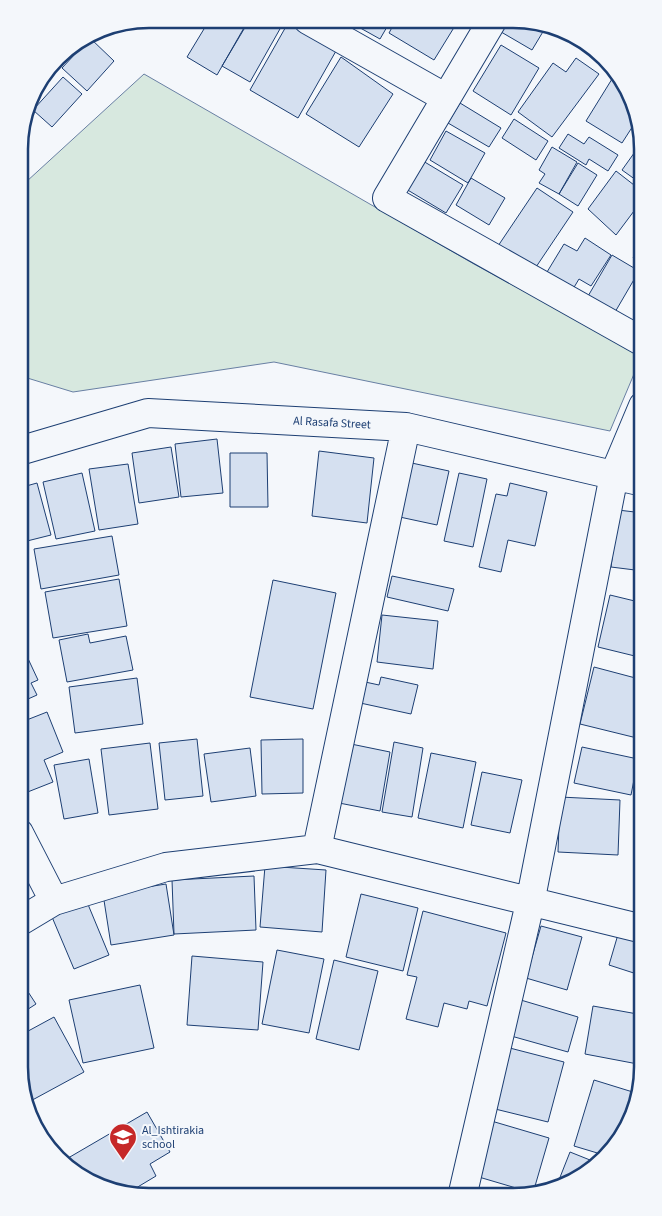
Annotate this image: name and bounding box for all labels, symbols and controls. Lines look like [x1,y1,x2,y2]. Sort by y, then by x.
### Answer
street label: Al Rasafa Street [293,412,371,434]
school or university icon: Al_Ishtirakia school [108,1122,138,1161]
place label: Al_Ishtirakia school [142,1122,204,1153]

